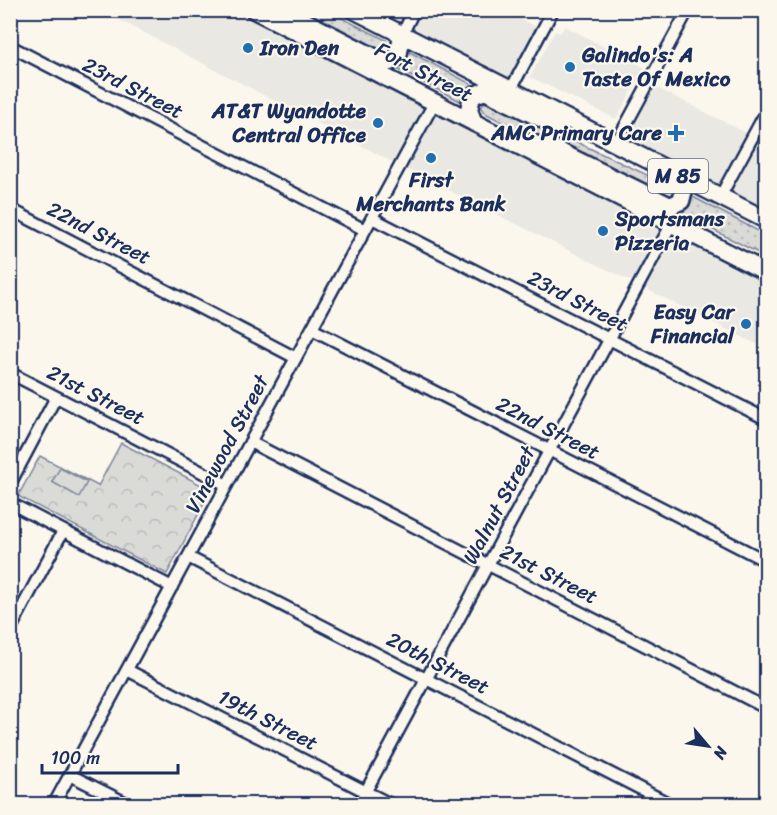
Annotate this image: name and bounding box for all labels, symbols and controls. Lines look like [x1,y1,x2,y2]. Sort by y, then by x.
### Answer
place label: Iron Den [259,29,340,67]
street label: Fort Street [368,31,480,113]
place label: Galindo's: A Taste Of Mexico [581,36,731,98]
marker: Iron Den [241,41,255,55]
street label: 23rd Street [75,46,191,130]
marker: Galindo's: A Taste Of Mexico [563,60,577,74]
place label: AT&T Wyandotte Central Office [211,92,367,154]
place label: AMC Primary Care [490,114,662,152]
marker: AT&T Wyandotte Central Office [371,116,385,130]
marker: AMC Primary Care [667,124,685,142]
marker: First Merchants Bank [424,151,438,165]
road number: M 85 [648,159,708,193]
place label: First Merchants Bank [355,161,507,223]
street label: 22nd Street [40,190,158,276]
place label: Sportsmans Pizzeria [614,200,726,262]
marker: Sportsmans Pizzeria [596,224,610,238]
street label: 23rd Street [520,259,636,343]
place label: Easy Car Financial [650,293,735,355]
marker: Easy Car Financial [739,317,753,331]
street label: 21st Street [40,354,152,436]
street label: Vinewood Street [174,366,280,520]
street label: 22nd Street [489,385,607,471]
street label: Walnut Street [452,438,547,571]
street label: 21st Street [493,533,605,615]
street label: 20th Street [379,621,497,705]
street label: 19th Street [211,678,325,762]
north arrow [678,716,738,776]
scale bar [42,737,178,775]
text: N [705,740,737,766]
text: 100 m [51,742,100,774]

